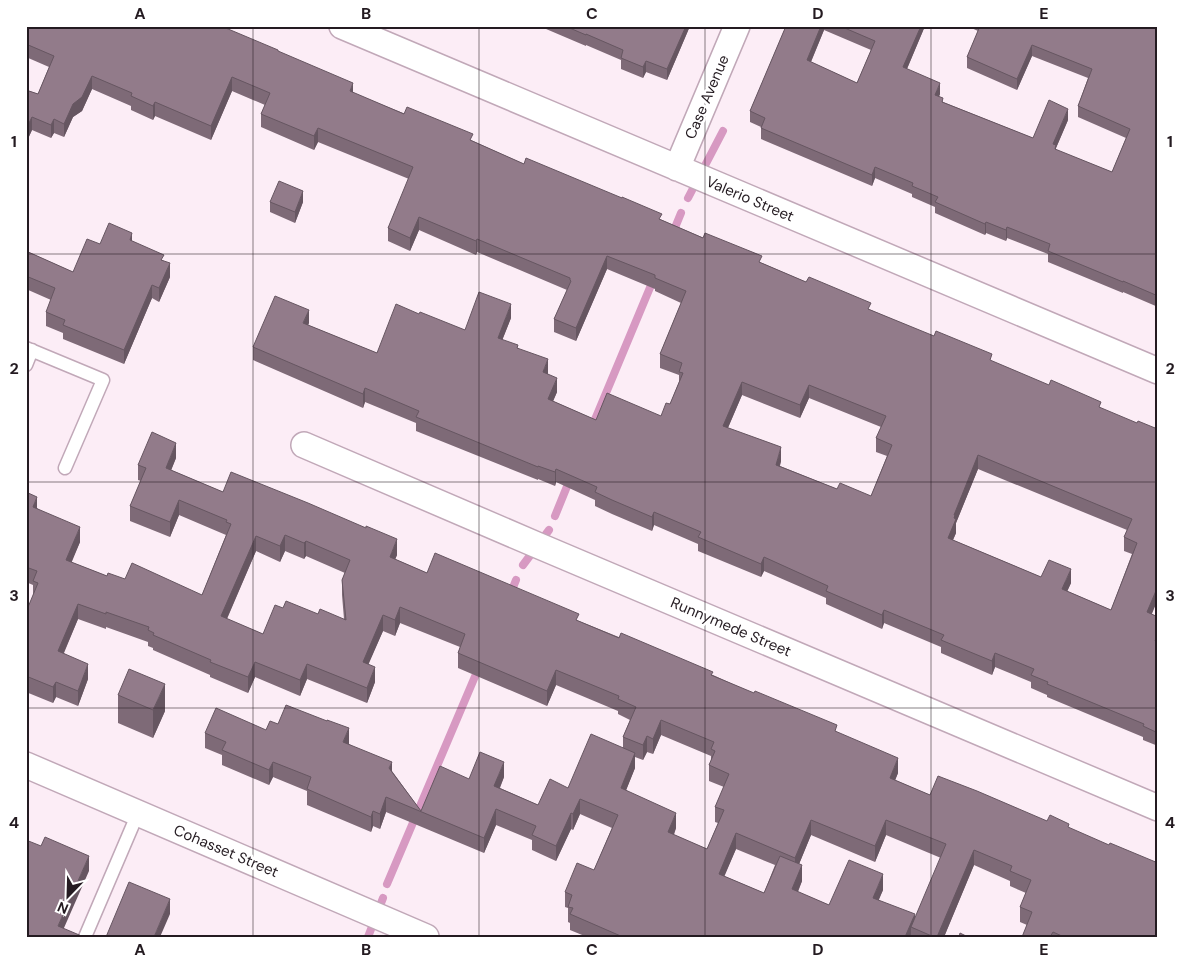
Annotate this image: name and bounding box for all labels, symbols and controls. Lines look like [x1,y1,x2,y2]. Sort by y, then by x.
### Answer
text: A [134,3,146,24]
text: B [361,3,371,24]
text: C [586,3,598,24]
text: D [812,3,824,24]
text: E [1039,3,1049,24]
street label: Case Avenue [680,52,734,142]
text: 1 [11,131,17,152]
text: 1 [1167,131,1173,152]
street label: Valerio Street [703,171,797,227]
text: 2 [9,358,19,379]
text: 2 [1165,358,1175,379]
text: 3 [9,585,19,606]
text: 3 [1165,585,1175,606]
street label: Runnymede Street [668,593,794,661]
text: 4 [9,812,19,833]
text: 4 [1165,812,1175,833]
street label: Cohasset Street [170,820,282,882]
north arrow [42,870,92,920]
text: N [55,898,71,918]
text: A [134,939,146,960]
text: B [361,939,371,960]
text: C [586,939,598,960]
text: D [812,939,824,960]
text: E [1039,939,1049,960]

